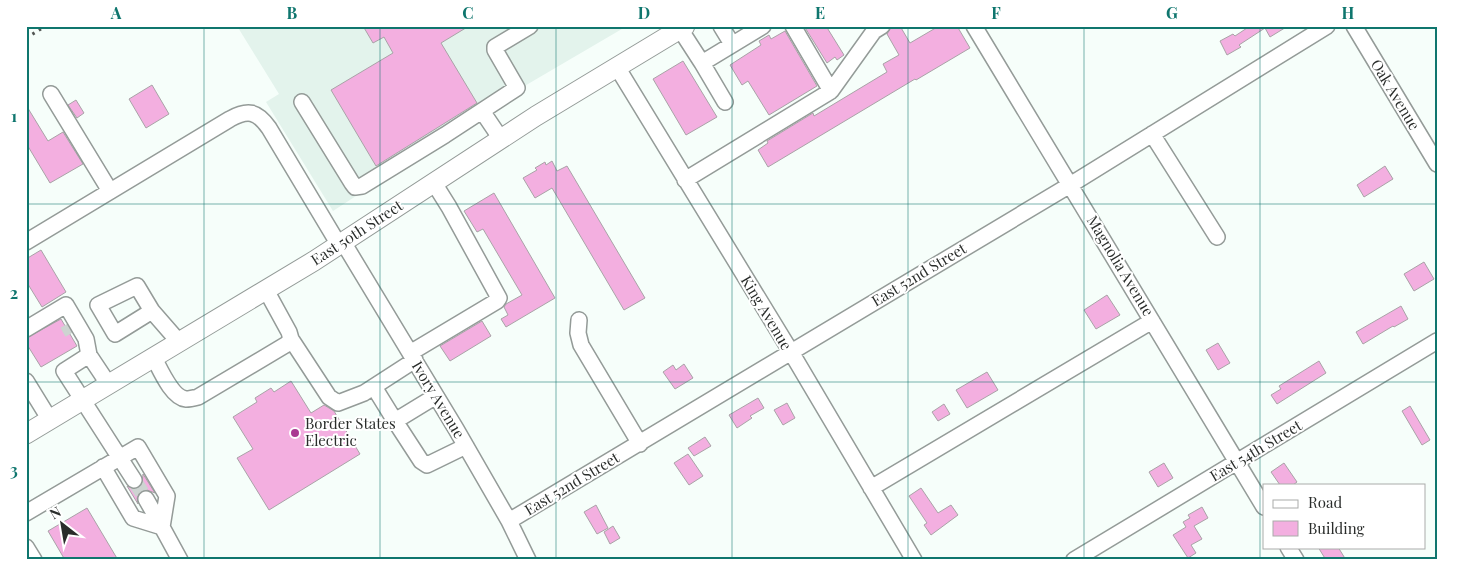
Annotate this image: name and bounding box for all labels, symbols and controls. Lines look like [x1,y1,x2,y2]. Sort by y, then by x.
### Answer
text: A [110,2,122,23]
text: B [287,2,298,23]
text: C [462,2,474,23]
text: D [638,2,650,23]
text: E [815,2,825,23]
text: F [991,2,1001,23]
text: G [1166,2,1178,23]
text: H [1342,2,1355,23]
street label: Oak Avenue [1367,55,1425,134]
text: 1 [11,105,17,126]
street label: East 50th Street [307,195,407,269]
street label: Magnolia Avenue [1083,211,1159,320]
street label: East 52nd Street [867,238,970,310]
street label: King Avenue [737,271,797,353]
text: 2 [10,282,18,303]
street label: Ivory Avenue [408,357,470,442]
place label: Border States Electric [305,413,396,450]
street label: East 54th Street [1206,414,1306,485]
marker: Border States Electric [289,427,301,439]
street label: East 52nd Street [520,447,623,519]
text: 3 [10,459,18,480]
legend [1263,484,1426,548]
text: Road [1308,492,1342,512]
north arrow [38,498,88,548]
text: N [46,502,64,523]
text: Building [1308,518,1365,538]

